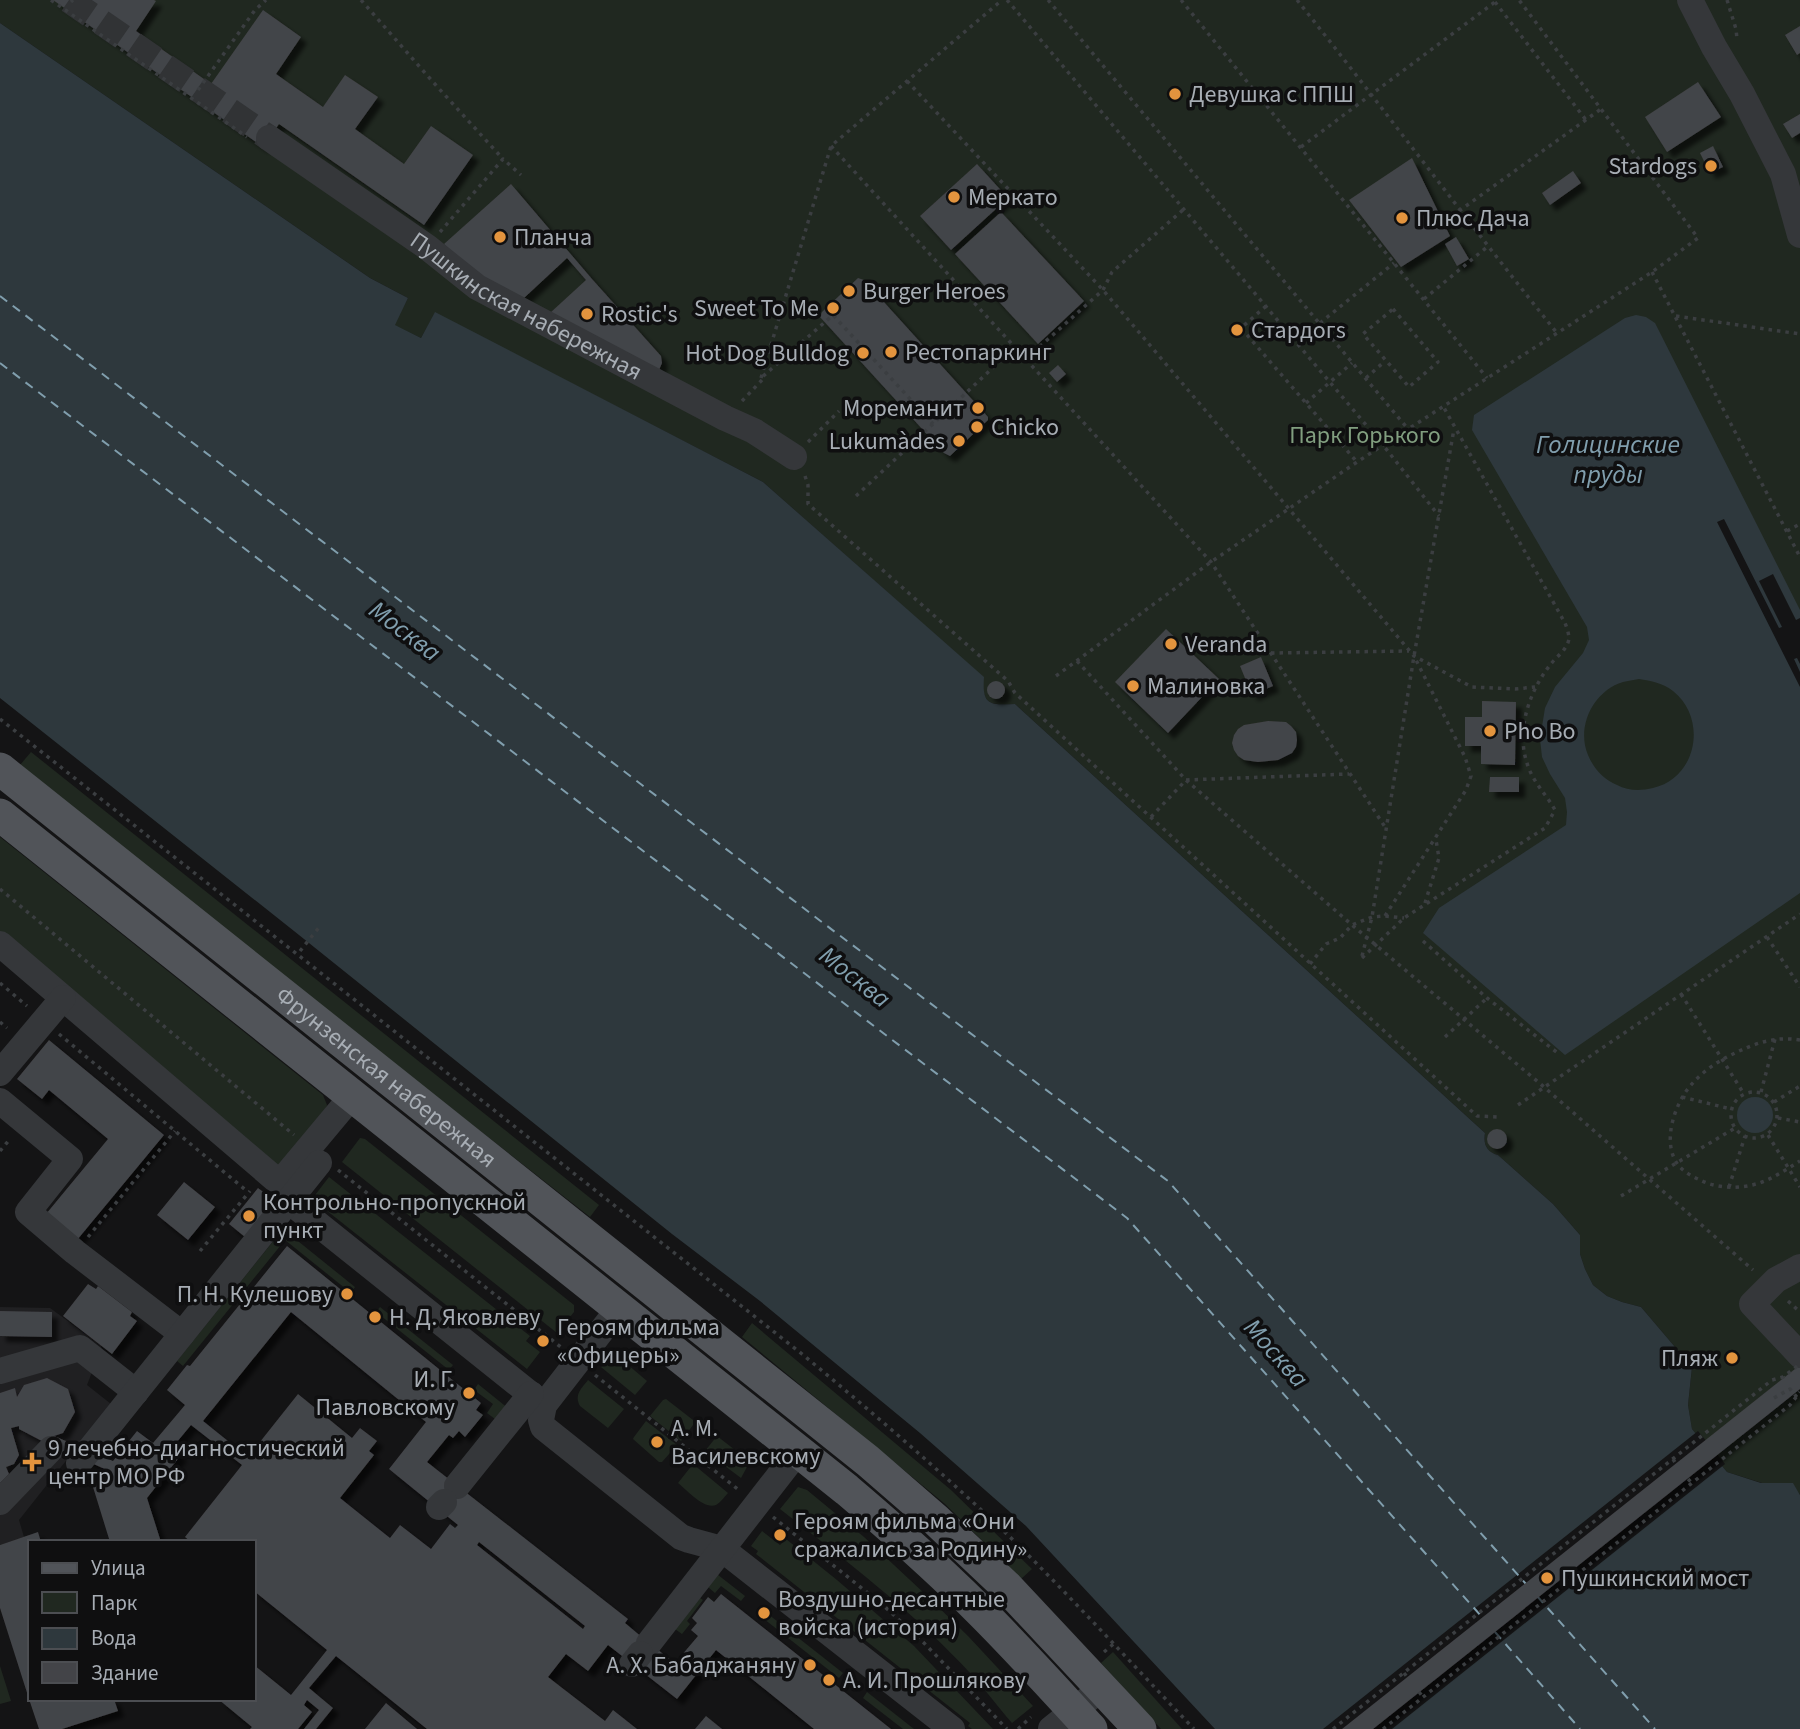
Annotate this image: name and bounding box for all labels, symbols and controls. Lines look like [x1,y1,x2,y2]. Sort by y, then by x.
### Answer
place label: Девушка с ППШ [1189,77,1354,112]
marker: Девушка с ППШ [1167,86,1183,102]
place label: Stardogs [1608,149,1697,184]
marker: Stardogs [1703,158,1719,174]
place label: Меркато [968,180,1058,215]
marker: Меркато [946,189,962,205]
place label: Плюс Дача [1416,201,1530,236]
marker: Плюс Дача [1394,210,1410,226]
place label: Планча [514,220,592,255]
street label: Пушкинская набережная [403,223,649,389]
marker: Планча [492,229,508,245]
place label: Burger Heroes [863,274,1006,309]
marker: Burger Heroes [841,283,857,299]
place label: Sweet To Me [694,291,819,326]
place label: Rostic's [601,297,677,332]
marker: Sweet To Me [825,300,841,316]
marker: Rostic's [579,306,595,322]
place label: Стардогs [1251,313,1346,348]
marker: Стардогs [1229,322,1245,338]
place label: Рестопаркинг [905,335,1052,370]
place label: Hot Dog Bulldog [685,336,849,371]
marker: Рестопаркинг [883,344,899,360]
marker: Hot Dog Bulldog [855,345,871,361]
place label: Мореманит [843,391,964,426]
marker: Мореманит [970,400,986,416]
place label: Chicko [991,410,1059,445]
park label: Парк Горького [1289,418,1441,453]
marker: Chicko [969,419,985,435]
place label: Lukumàdes [829,424,945,459]
water label: Голицинские пруды [1536,426,1680,493]
marker: Lukumàdes [951,433,967,449]
water label: Москва [361,592,449,670]
place label: Veranda [1185,627,1267,662]
marker: Veranda [1163,636,1179,652]
place label: Малиновка [1147,669,1265,704]
marker: Малиновка [1125,678,1141,694]
place label: Pho Bo [1504,714,1576,749]
marker: Pho Bo [1482,723,1498,739]
water label: Москва [811,937,899,1017]
street label: Фрунзенская набережная [268,978,504,1176]
place label: Контрольно-пропускной пункт [263,1185,526,1248]
marker: Контрольно-пропускной пункт [241,1208,257,1224]
place label: П. Н. Кулешову [177,1277,333,1312]
marker: П. Н. Кулешову [339,1286,355,1302]
place label: Н. Д. Яковлеву [389,1300,541,1335]
marker: Н. Д. Яковлеву [367,1309,383,1325]
place label: Героям фильма «Офицеры» [557,1310,720,1373]
water label: Москва [1235,1310,1317,1396]
marker: Героям фильма «Офицеры» [535,1333,551,1349]
place label: Пляж [1661,1341,1718,1376]
marker: Пляж [1724,1350,1740,1366]
place label: И. Г. Павловскому [315,1362,455,1425]
marker: И. Г. Павловскому [461,1385,477,1401]
place label: А. М. Василевскому [671,1411,820,1474]
place label: 9 лечебно-диагностический центр МО РФ [48,1431,345,1494]
marker: А. М. Василевскому [649,1434,665,1450]
marker: 9 лечебно-диагностический центр МО РФ [22,1452,42,1472]
place label: Героям фильма «Они сражались за Родину» [794,1504,1027,1567]
marker: Героям фильма «Они сражались за Родину» [772,1527,788,1543]
legend [28,1540,256,1701]
text: Улица [91,1553,146,1583]
place label: Пушкинский мост [1561,1561,1749,1596]
marker: Пушкинский мост [1539,1570,1555,1586]
place label: Воздушно-десантные войска (история) [778,1582,1005,1645]
text: Парк [91,1588,138,1618]
marker: Воздушно-десантные войска (история) [756,1605,772,1621]
text: Вода [91,1623,137,1653]
place label: А. Х. Бабаджаняну [606,1648,796,1683]
marker: А. Х. Бабаджаняну [802,1657,818,1673]
text: Здание [91,1658,159,1688]
place label: А. И. Прошлякову [843,1663,1026,1698]
marker: А. И. Прошлякову [821,1672,837,1688]

